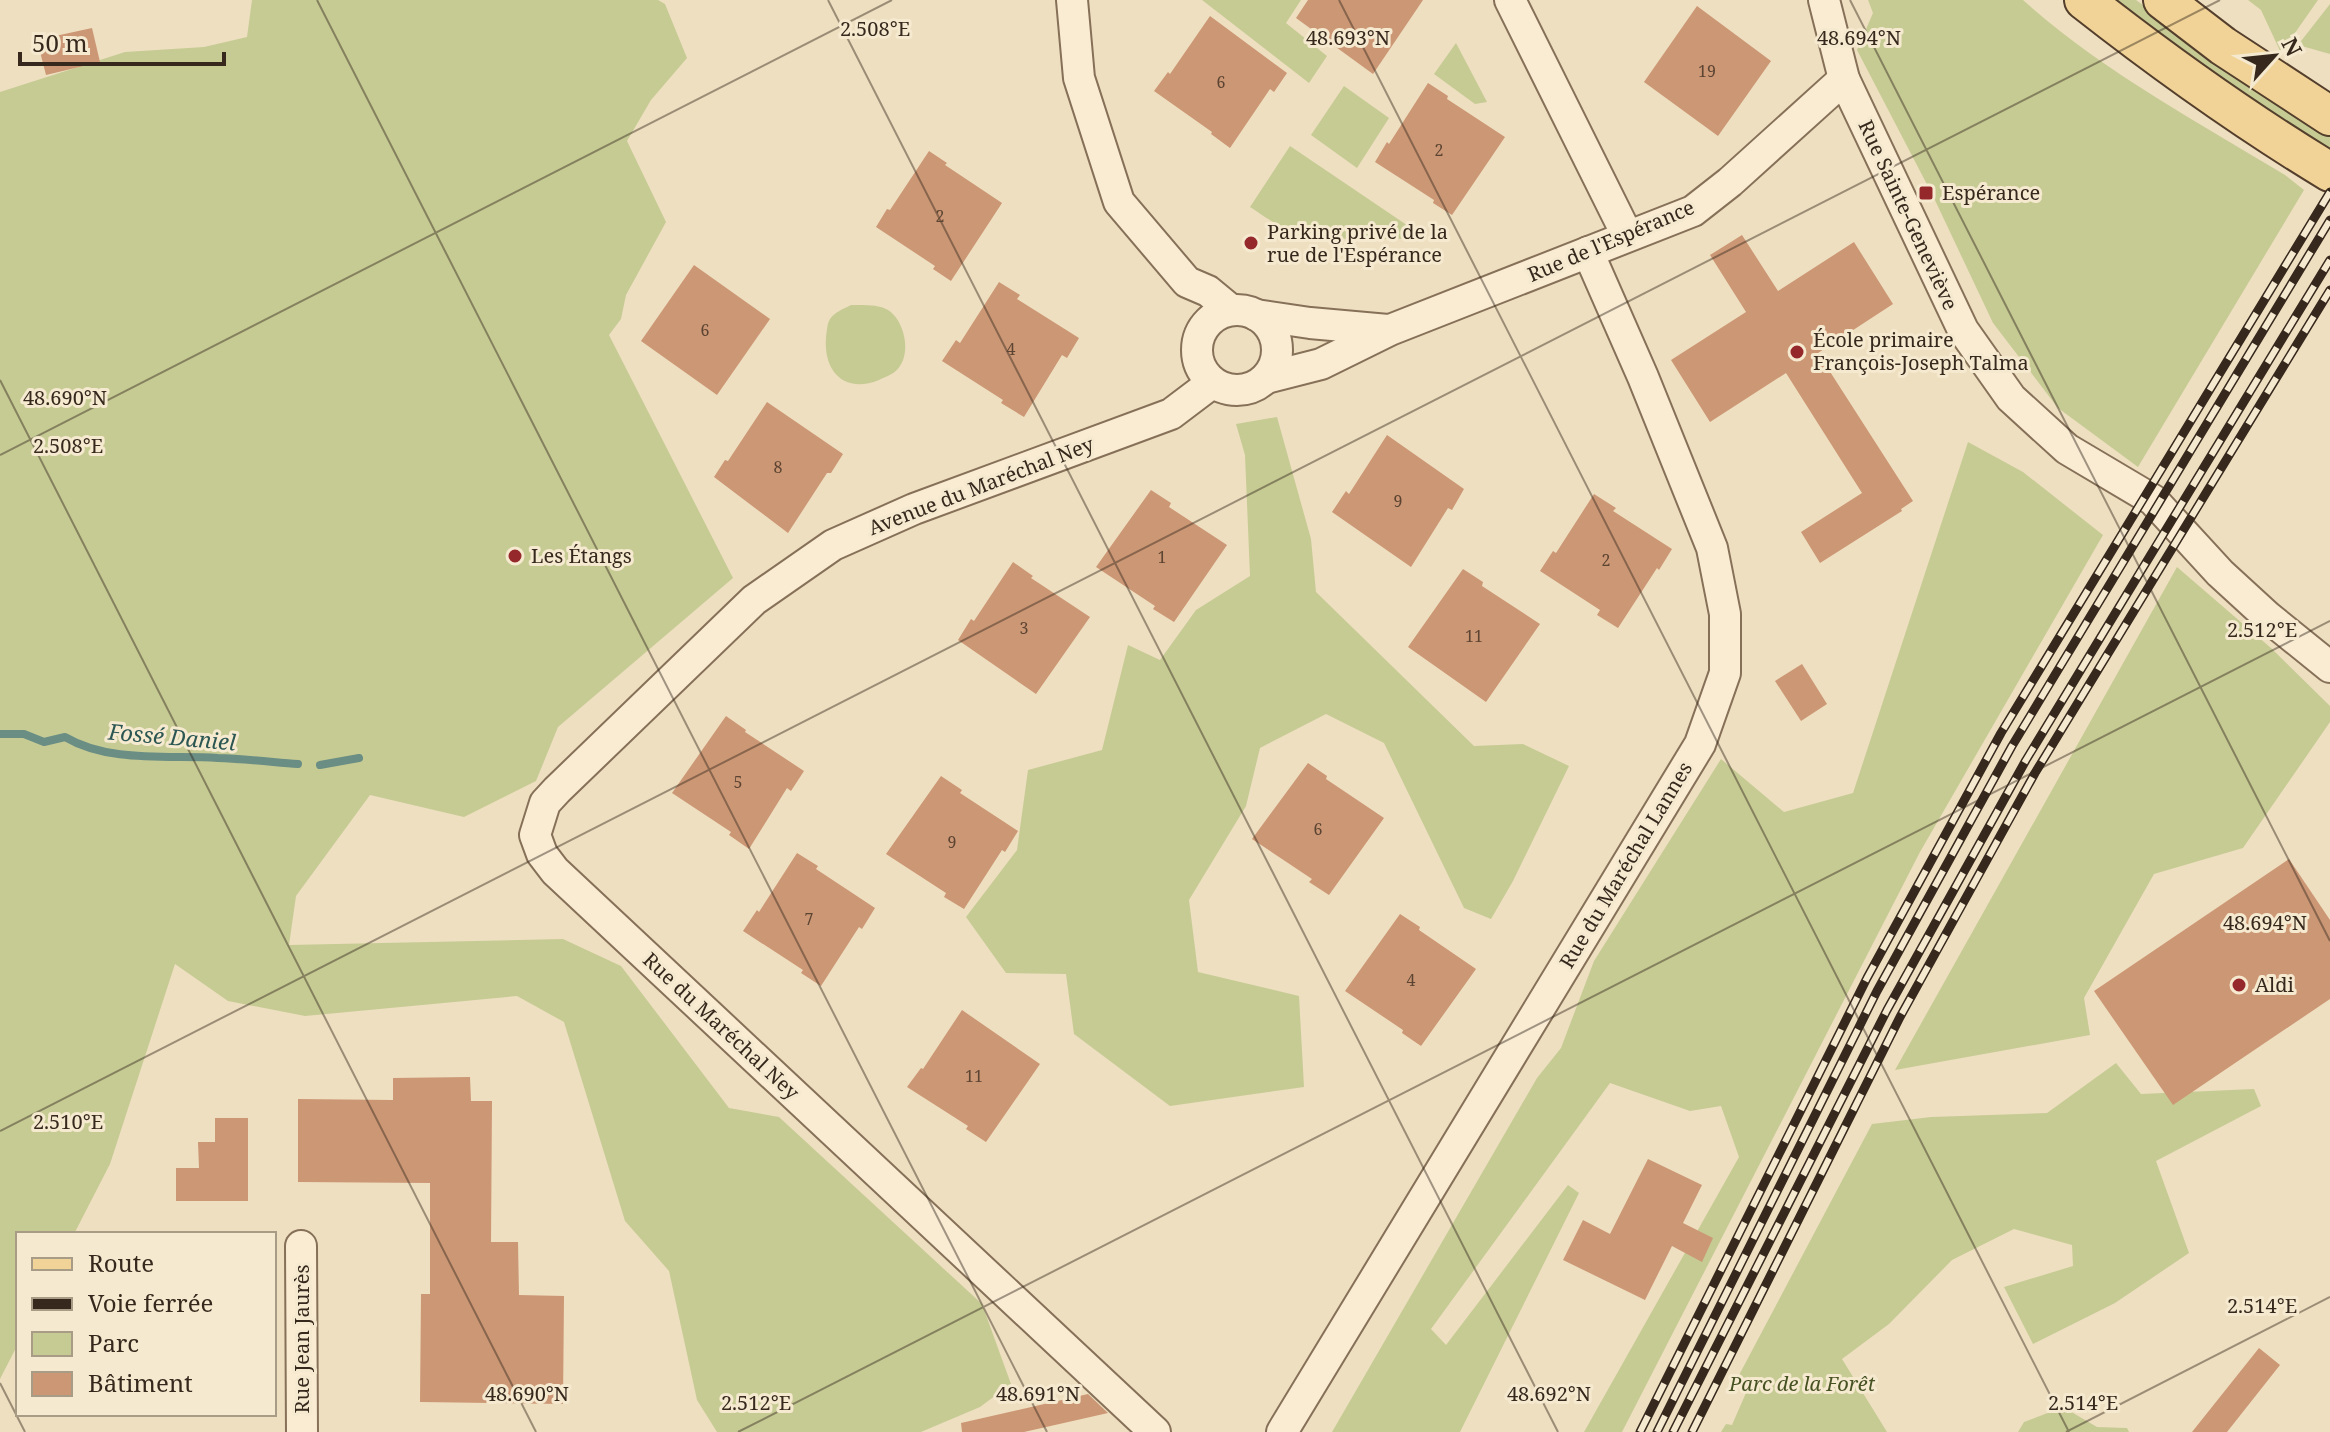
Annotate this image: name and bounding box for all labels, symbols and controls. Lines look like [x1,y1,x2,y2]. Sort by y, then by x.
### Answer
text: 2.508°E [840,15,910,42]
scale bar [20,16,224,66]
north arrow [2234,16,2314,96]
text: 48.693°N [1306,24,1390,51]
text: 48.694°N [1817,24,1901,51]
text: 50 m [32,26,88,59]
text: N [2275,32,2310,61]
house number: 19 [1698,60,1716,82]
house number: 6 [1217,71,1226,93]
street label: Rue Sainte-Geneviève [1853,115,1964,314]
house number: 2 [1435,139,1443,161]
place label: Espérance [1942,179,2040,206]
marker: Espérance [1917,184,1935,202]
street label: Rue de l'Espérance [1523,193,1698,288]
house number: 2 [936,205,944,227]
place label: Parking privé de la rue de l'Espérance [1267,218,1448,268]
marker: Parking privé de la rue de l'Espérance [1242,234,1260,252]
house number: 6 [701,319,710,341]
place label: École primaire François-Joseph Talma [1813,326,2029,376]
house number: 4 [1007,338,1016,360]
marker: École primaire François-Joseph Talma [1788,343,1806,361]
text: 48.690°N [23,384,107,411]
street label: Avenue du Maréchal Ney [864,430,1098,541]
text: 2.508°E [33,432,103,459]
house number: 8 [774,456,783,478]
house number: 9 [1394,490,1402,512]
place label: Les Étangs [531,542,632,569]
house number: 1 [1158,546,1166,568]
marker: Les Étangs [506,547,524,565]
house number: 2 [1602,549,1610,571]
text: 2.512°E [2227,616,2297,643]
house number: 3 [1020,617,1029,639]
house number: 11 [1465,625,1483,647]
water label: Fossé Daniel [106,715,237,757]
street label: Rue du Maréchal Lannes [1553,756,1698,973]
house number: 5 [734,771,742,793]
house number: 6 [1314,818,1323,840]
house number: 9 [948,831,956,853]
house number: 7 [805,908,814,930]
text: 48.694°N [2223,909,2307,936]
street label: Rue du Maréchal Ney [637,946,806,1106]
house number: 4 [1407,969,1416,991]
place label: Aldi [2255,971,2295,998]
marker: Aldi [2230,976,2248,994]
house number: 11 [965,1065,983,1087]
text: 2.510°E [33,1108,103,1135]
legend [16,1232,276,1416]
text: Route [88,1246,154,1279]
street label: Rue Jean Jaurès [288,1264,315,1414]
text: Voie ferrée [88,1286,213,1319]
text: 2.514°E [2227,1292,2297,1319]
text: Parc [88,1326,139,1359]
text: Bâtiment [88,1366,193,1399]
park label: Parc de la Forêt [1728,1370,1876,1397]
text: 48.690°N [485,1380,569,1407]
text: 48.691°N [996,1380,1080,1407]
text: 48.692°N [1507,1380,1591,1407]
text: 2.512°E [721,1389,791,1416]
text: 2.514°E [2048,1389,2118,1416]

